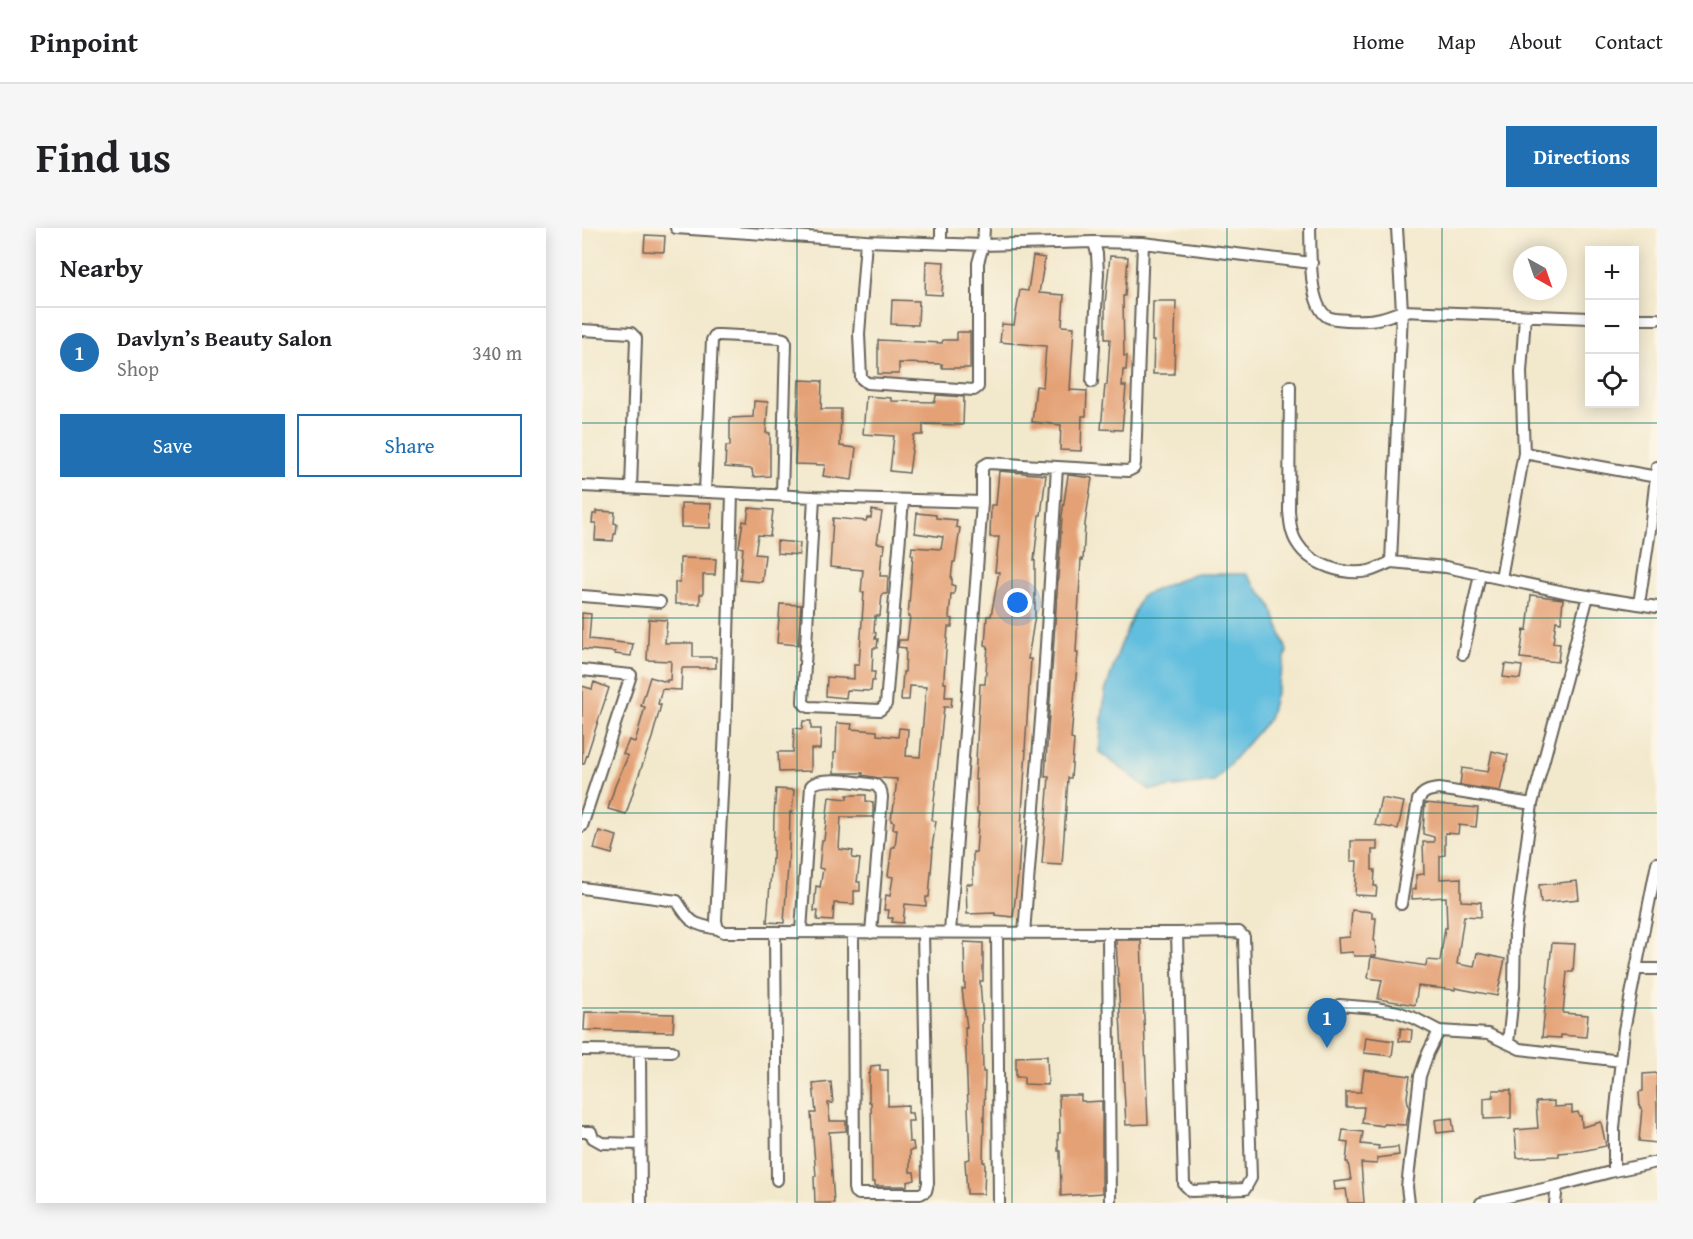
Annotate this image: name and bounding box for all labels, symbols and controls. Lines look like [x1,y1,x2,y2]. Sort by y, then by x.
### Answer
text: Pinpoint [30,21,138,62]
text: Home [1353,26,1404,57]
text: Map [1437,26,1476,57]
text: About [1509,26,1562,57]
text: Contact [1595,26,1663,57]
text: Find us [36,126,171,187]
button: Directions [1506,126,1657,187]
north arrow [1513,246,1567,300]
map controls [1585,246,1639,408]
button: + [1585,246,1639,300]
text: Nearby [60,248,143,287]
button: − [1585,300,1639,354]
text: Davlyn’s Beauty Salon [117,322,332,354]
text: 1 [74,338,85,367]
text: 340 m [472,338,522,367]
text: Shop [117,354,159,383]
button: locate [1585,354,1639,408]
button: Save [60,414,285,477]
button: Share [297,414,522,477]
your location [1003,588,1032,617]
pin: 1 [1308,998,1346,1048]

